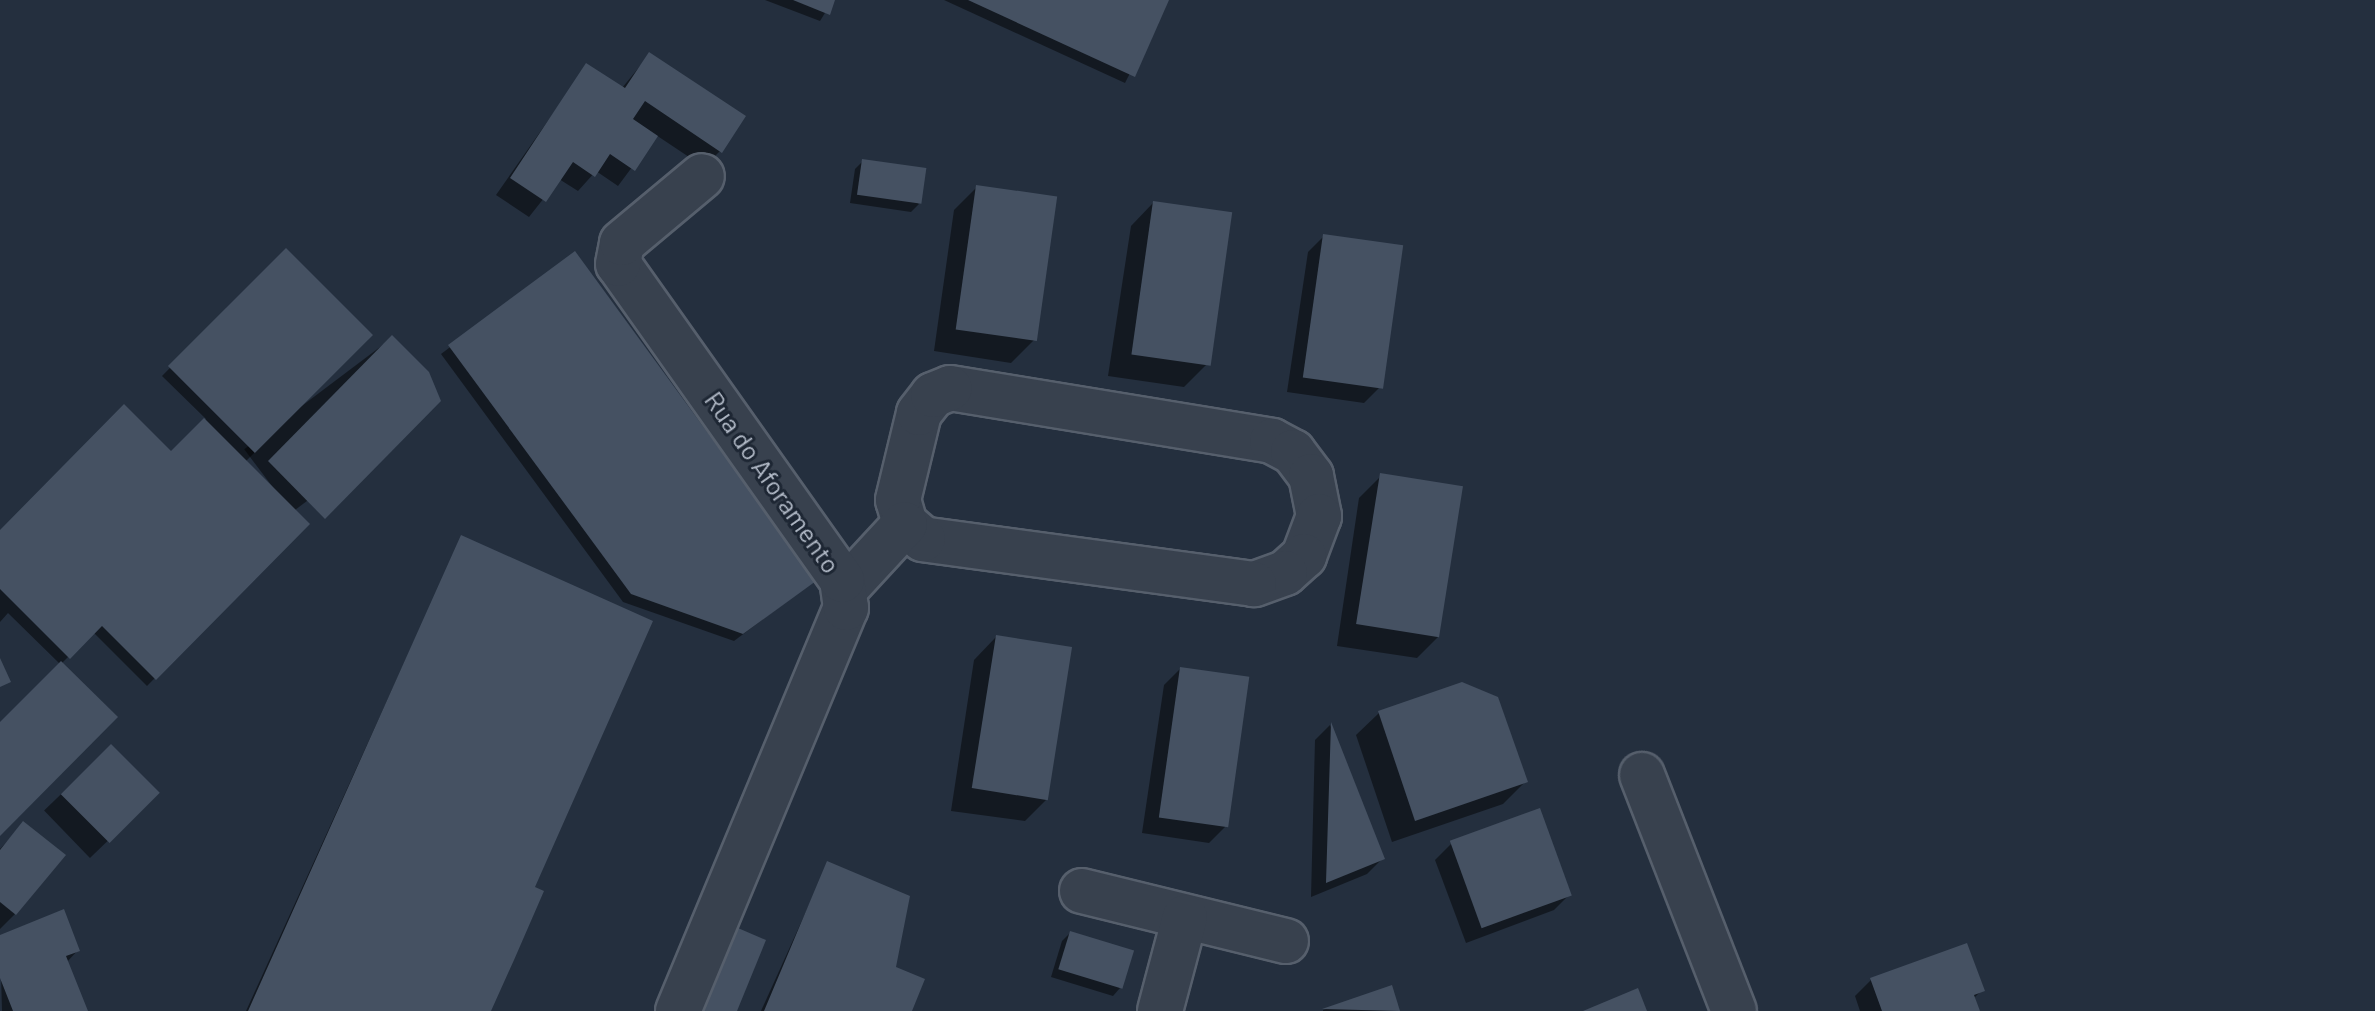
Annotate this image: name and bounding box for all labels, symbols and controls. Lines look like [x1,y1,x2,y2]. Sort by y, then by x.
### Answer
street label: Rua do Aforamento [699,385,847,579]

